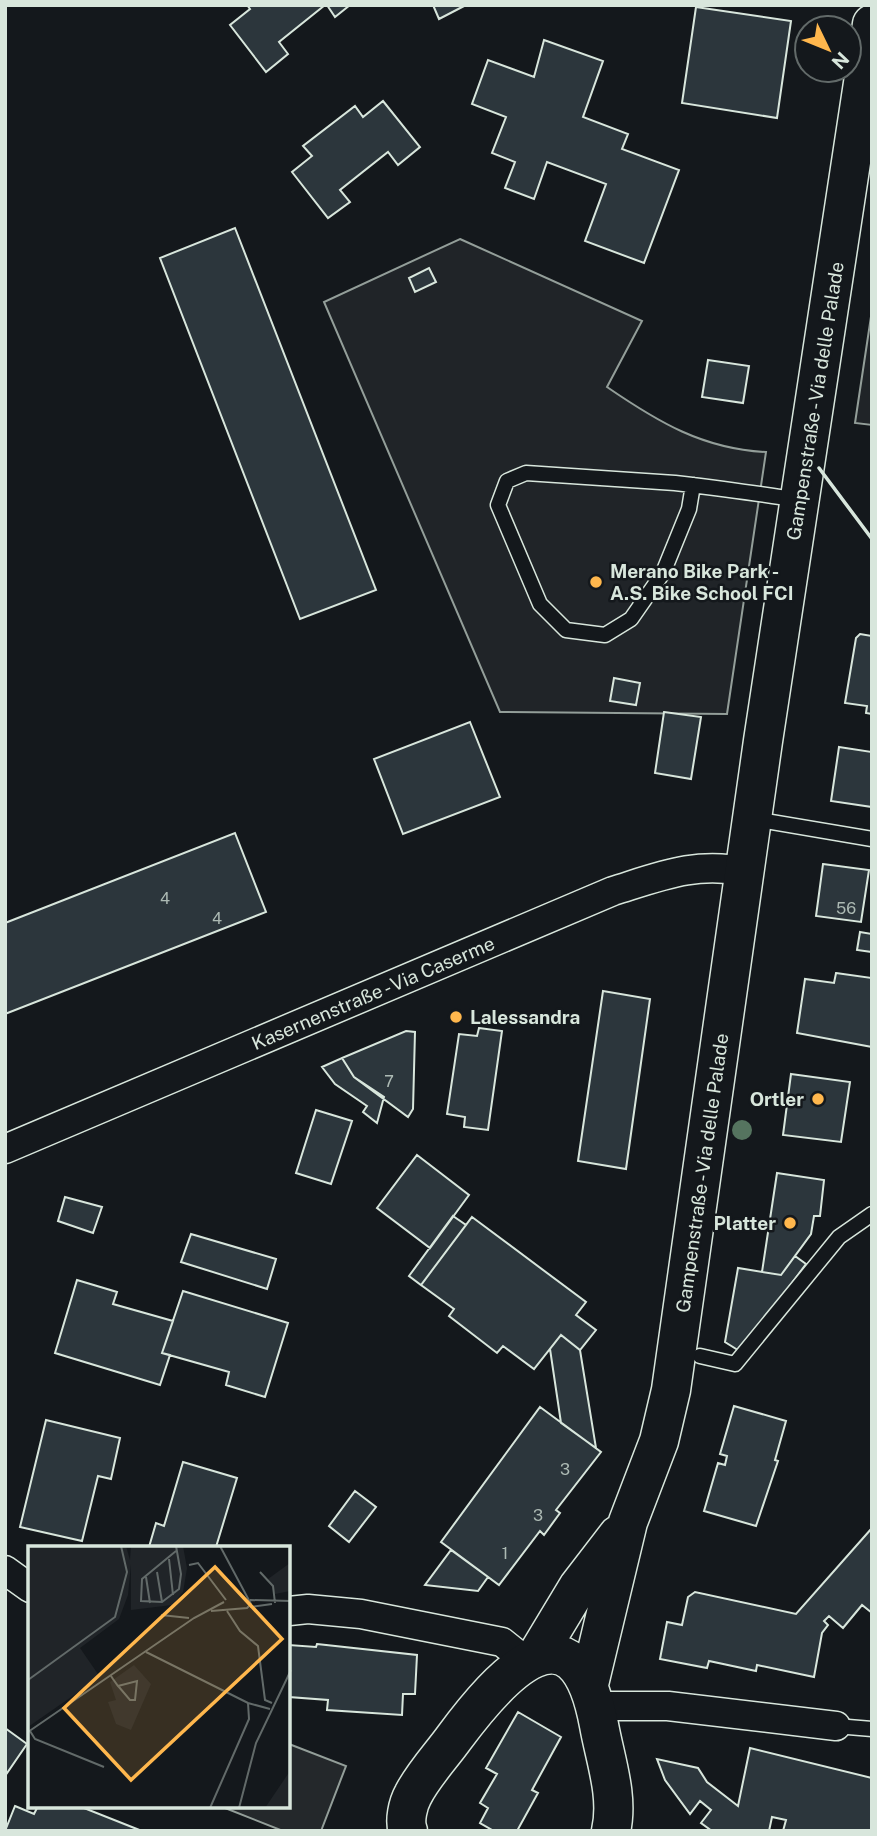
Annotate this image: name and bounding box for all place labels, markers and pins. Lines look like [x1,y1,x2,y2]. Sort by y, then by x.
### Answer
place label: Merano Bike Park - A.S. Bike School FCI [610,560,794,604]
marker: Merano Bike Park - A.S. Bike School FCI [588,574,604,590]
place label: Lalessandra [470,1006,580,1028]
marker: Lalessandra [448,1009,464,1025]
place label: Ortler [750,1088,804,1110]
marker: Ortler [810,1091,826,1107]
place label: Platter [713,1212,776,1234]
marker: Platter [782,1215,798,1231]

